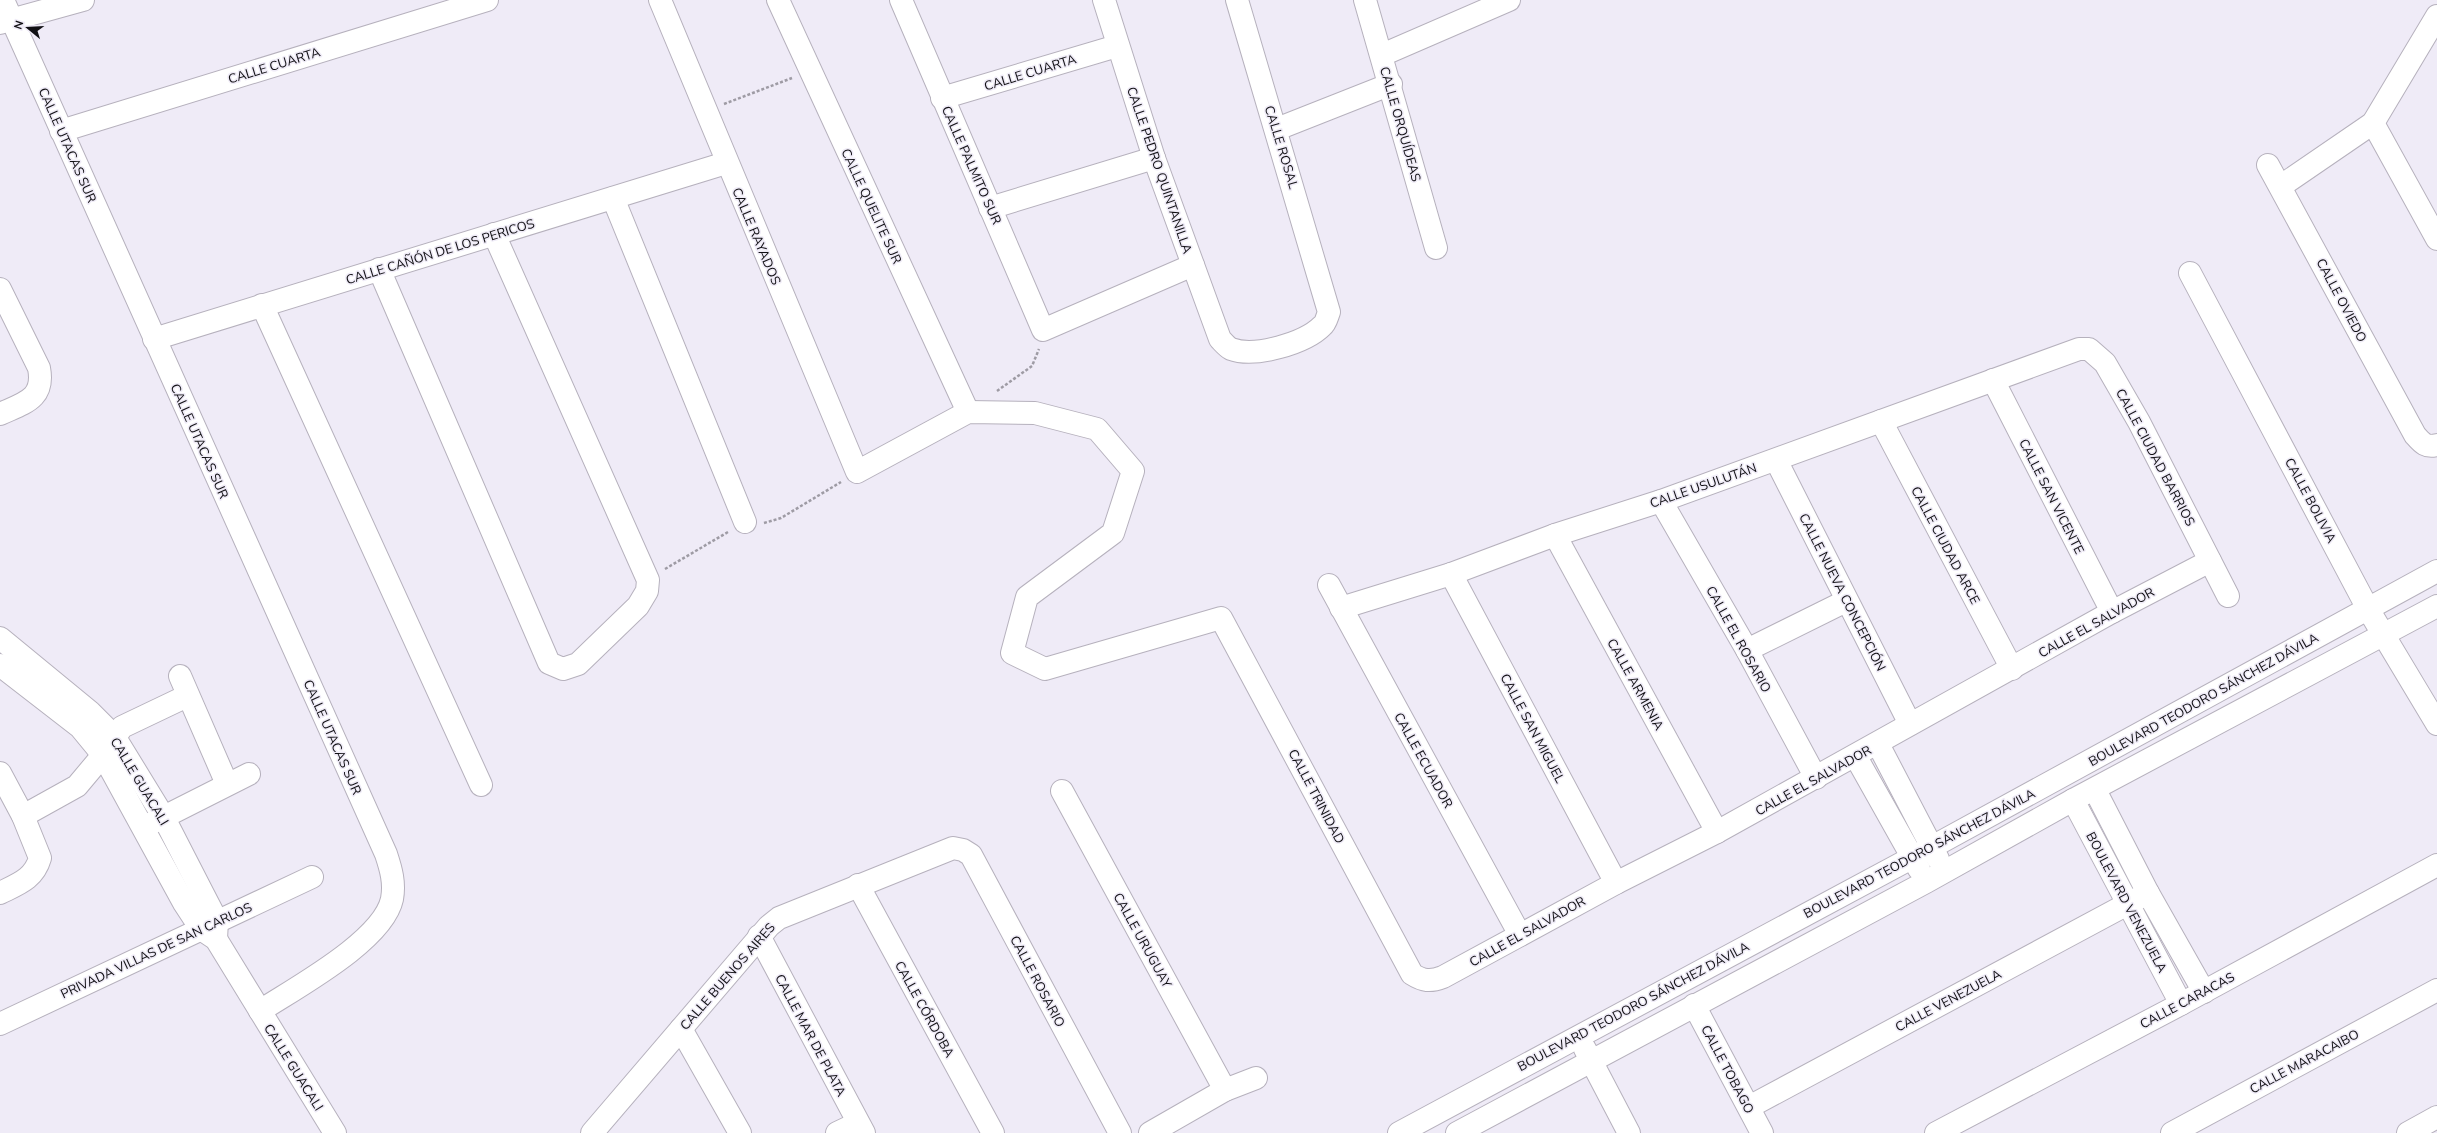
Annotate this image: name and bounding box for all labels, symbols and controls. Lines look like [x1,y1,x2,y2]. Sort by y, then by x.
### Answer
north arrow [8,8,48,48]
text: N [11,19,27,31]
street label: CALLE CUARTA [226,43,323,89]
street label: CALLE CUARTA [982,50,1079,96]
street label: CALLE ORQUÍDEAS [1375,64,1426,184]
street label: CALLE PEDRO QUINTANILLA [1122,84,1196,257]
street label: CALLE UTACAS SUR [34,85,101,206]
street label: CALLE PALMITO SUR [937,103,1005,228]
street label: CALLE ROSAL [1260,103,1302,191]
street label: CALLE QUELITE SUR [836,146,906,267]
street label: CALLE RAYADOS [727,185,785,288]
street label: CALLE CAÑÓN DE LOS PERICOS [344,214,537,289]
street label: CALLE OVIEDO [2312,256,2371,345]
street label: CALLE UTACAS SUR [166,381,233,502]
street label: CALLE CIUDAD BARRIOS [2111,386,2199,529]
street label: CALLE SAN VICENTE [2014,436,2088,557]
street label: CALLE BOLIVIA [2280,455,2340,547]
street label: CALLE USULUTÁN [1647,458,1759,513]
street label: CALLE CIUDAD ARCE [1906,483,1984,608]
street label: CALLE NUEVA CONCEPCIÓN [1794,510,1891,674]
street label: CALLE EL ROSARIO [1701,583,1775,696]
street label: CALLE EL SALVADOR [2035,583,2158,662]
street label: BOULEVARD TEODORO SÁNCHEZ DÁVILA [2085,628,2322,771]
street label: CALLE ARMENIA [1602,635,1668,734]
street label: CALLE SAN MIGUEL [1496,671,1569,786]
street label: CALLE UTACAS SUR [299,677,366,798]
street label: CALLE ECUADOR [1389,710,1457,812]
street label: CALLE GUACALI [106,734,173,829]
street label: CALLE EL SALVADOR [1752,741,1875,820]
street label: CALLE TRINIDAD [1284,746,1349,847]
street label: BOULEVARD TEODORO SÁNCHEZ DÁVILA [1800,784,2039,923]
street label: BOULEVARD VENEZUELA [2081,829,2171,976]
street label: CALLE URUGUAY [1109,890,1176,991]
street label: CALLE EL SALVADOR [1466,892,1589,971]
street label: PRIVADA VILLAS DE SAN CARLOS [58,899,255,1003]
street label: CALLE BUENOS AIRES [676,919,779,1034]
street label: CALLE ROSARIO [1005,933,1069,1030]
street label: BOULEVARD TEODORO SÁNCHEZ DÁVILA [1514,937,1753,1076]
street label: CALLE CÓRDOBA [890,957,959,1062]
street label: CALLE VENEZUELA [1892,965,2005,1036]
street label: CALLE CARACAS [2137,968,2238,1033]
street label: CALLE MAR DE PLATA [770,971,850,1100]
street label: CALLE GUACALI [259,1021,327,1115]
street label: CALLE TOBAGO [1696,1022,1758,1117]
street label: CALLE MARACAIBO [2247,1025,2362,1098]

